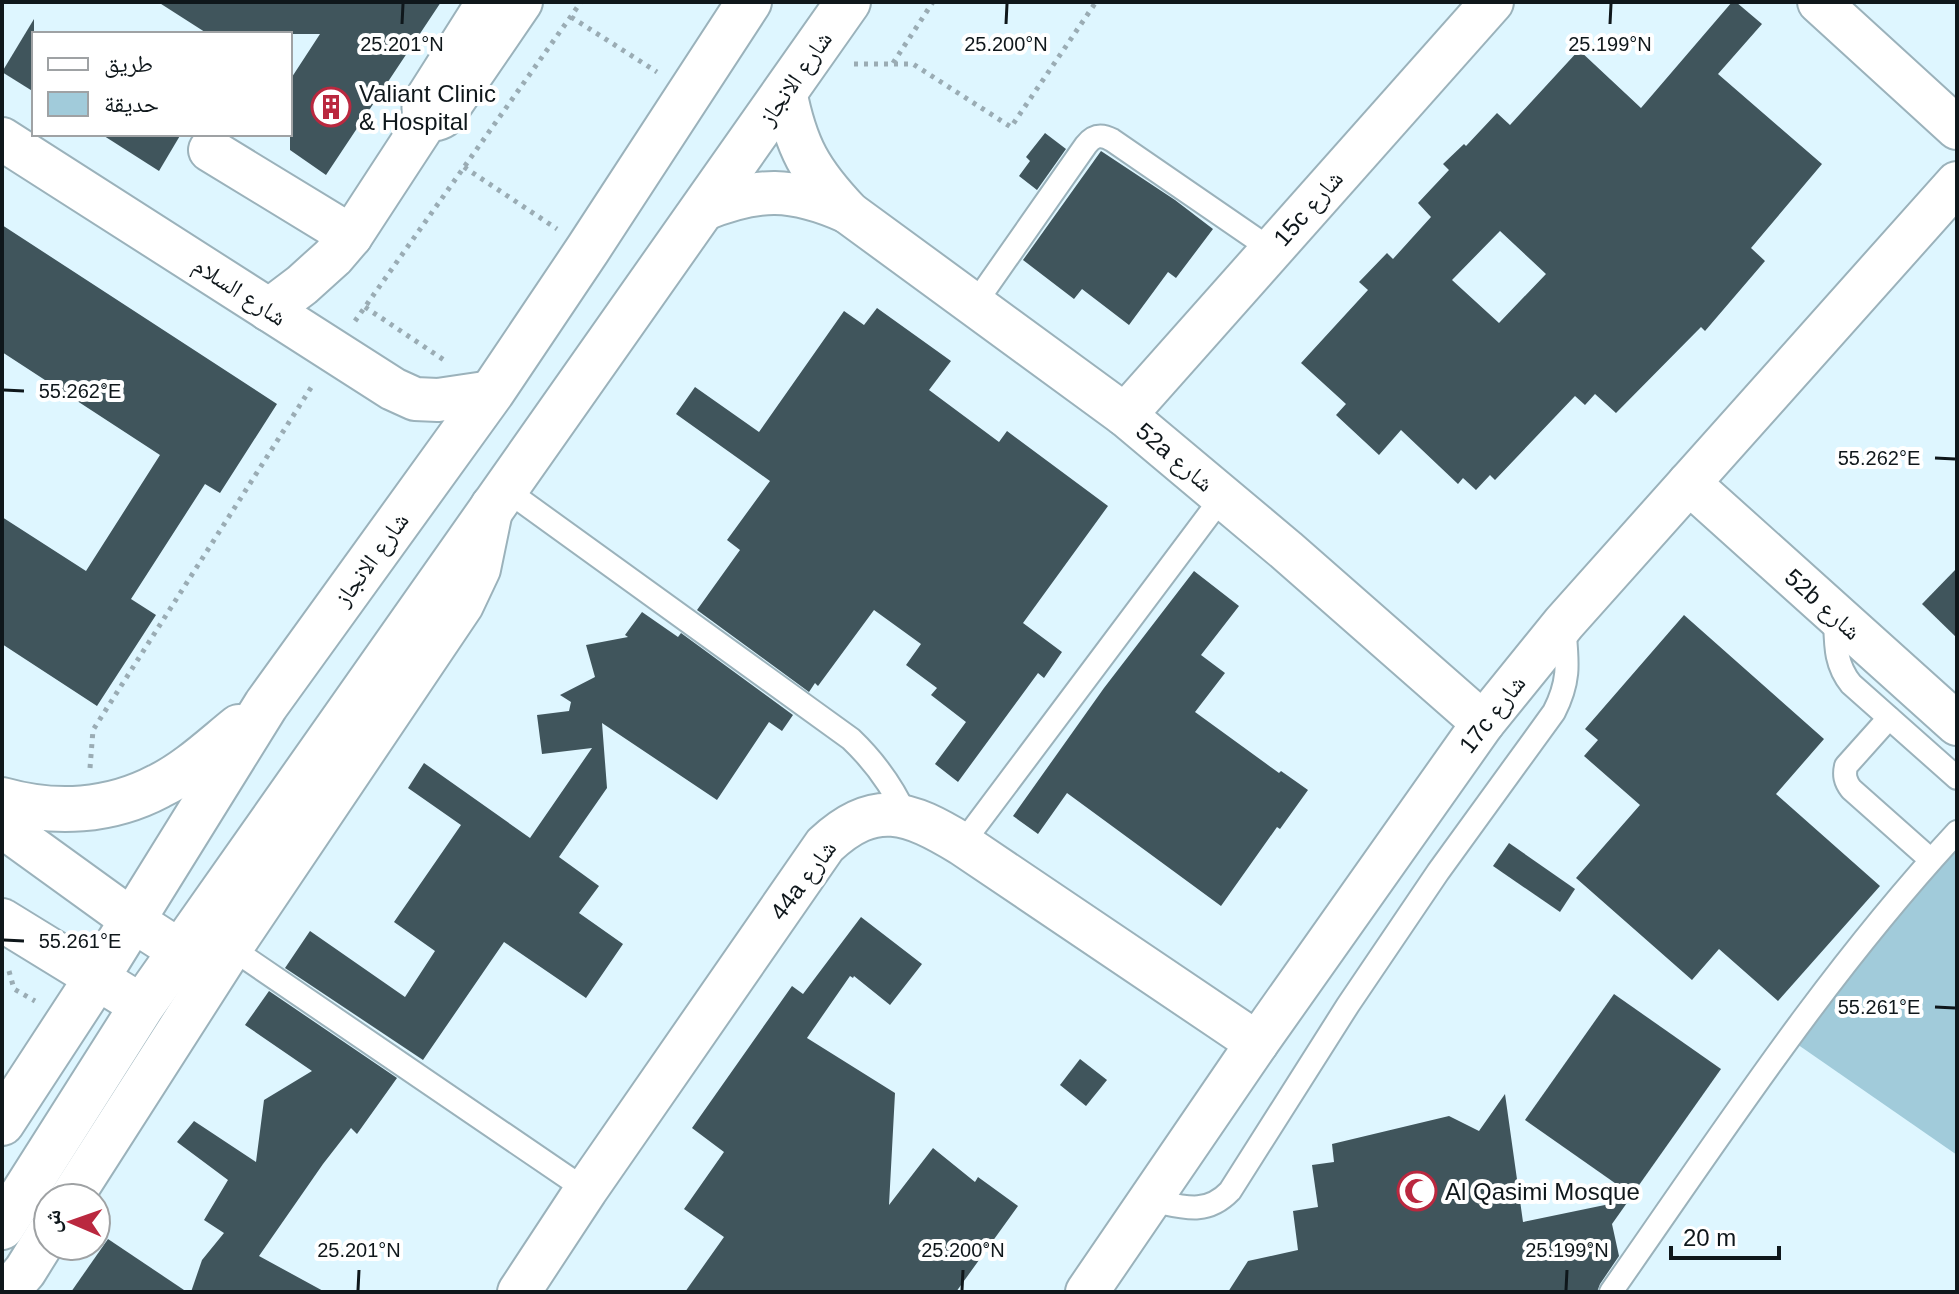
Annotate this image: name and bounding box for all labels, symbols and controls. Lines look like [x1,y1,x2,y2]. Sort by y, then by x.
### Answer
street label: شارع الانجاز [752,26,839,132]
legend [32,32,292,136]
text: 25.201°N [360,33,444,55]
text: 25.200°N [964,33,1048,55]
text: 25.199°N [1568,33,1652,55]
text: طريق [104,50,153,78]
place label: Valiant Clinic & Hospital [359,80,496,135]
building icon: Valiant Clinic & Hospital [310,86,352,128]
text: حديقة [104,90,159,117]
street label: 15c شارع [1268,165,1350,253]
street label: شارع السلام [187,251,292,334]
text: 55.262°E [39,380,121,402]
street label: 52a شارع [1130,417,1219,499]
text: 55.262°E [1838,447,1920,469]
street label: شارع الانجاز [328,507,415,613]
street label: 52b شارع [1778,563,1866,646]
street label: 17c شارع [1453,670,1532,759]
street label: 44a شارع [764,835,843,926]
text: 55.261°E [39,930,121,952]
text: 55.261°E [1838,996,1920,1018]
mosque icon: Al Qasimi Mosque [1396,1170,1438,1212]
place label: Al Qasimi Mosque [1445,1178,1640,1205]
north arrow [32,1182,112,1262]
text: ش [40,1209,66,1233]
scale bar [1671,1210,1779,1260]
text: 20 m [1683,1224,1736,1251]
text: 25.201°N [317,1239,401,1261]
text: 25.200°N [921,1239,1005,1261]
text: 25.199°N [1525,1239,1609,1261]

